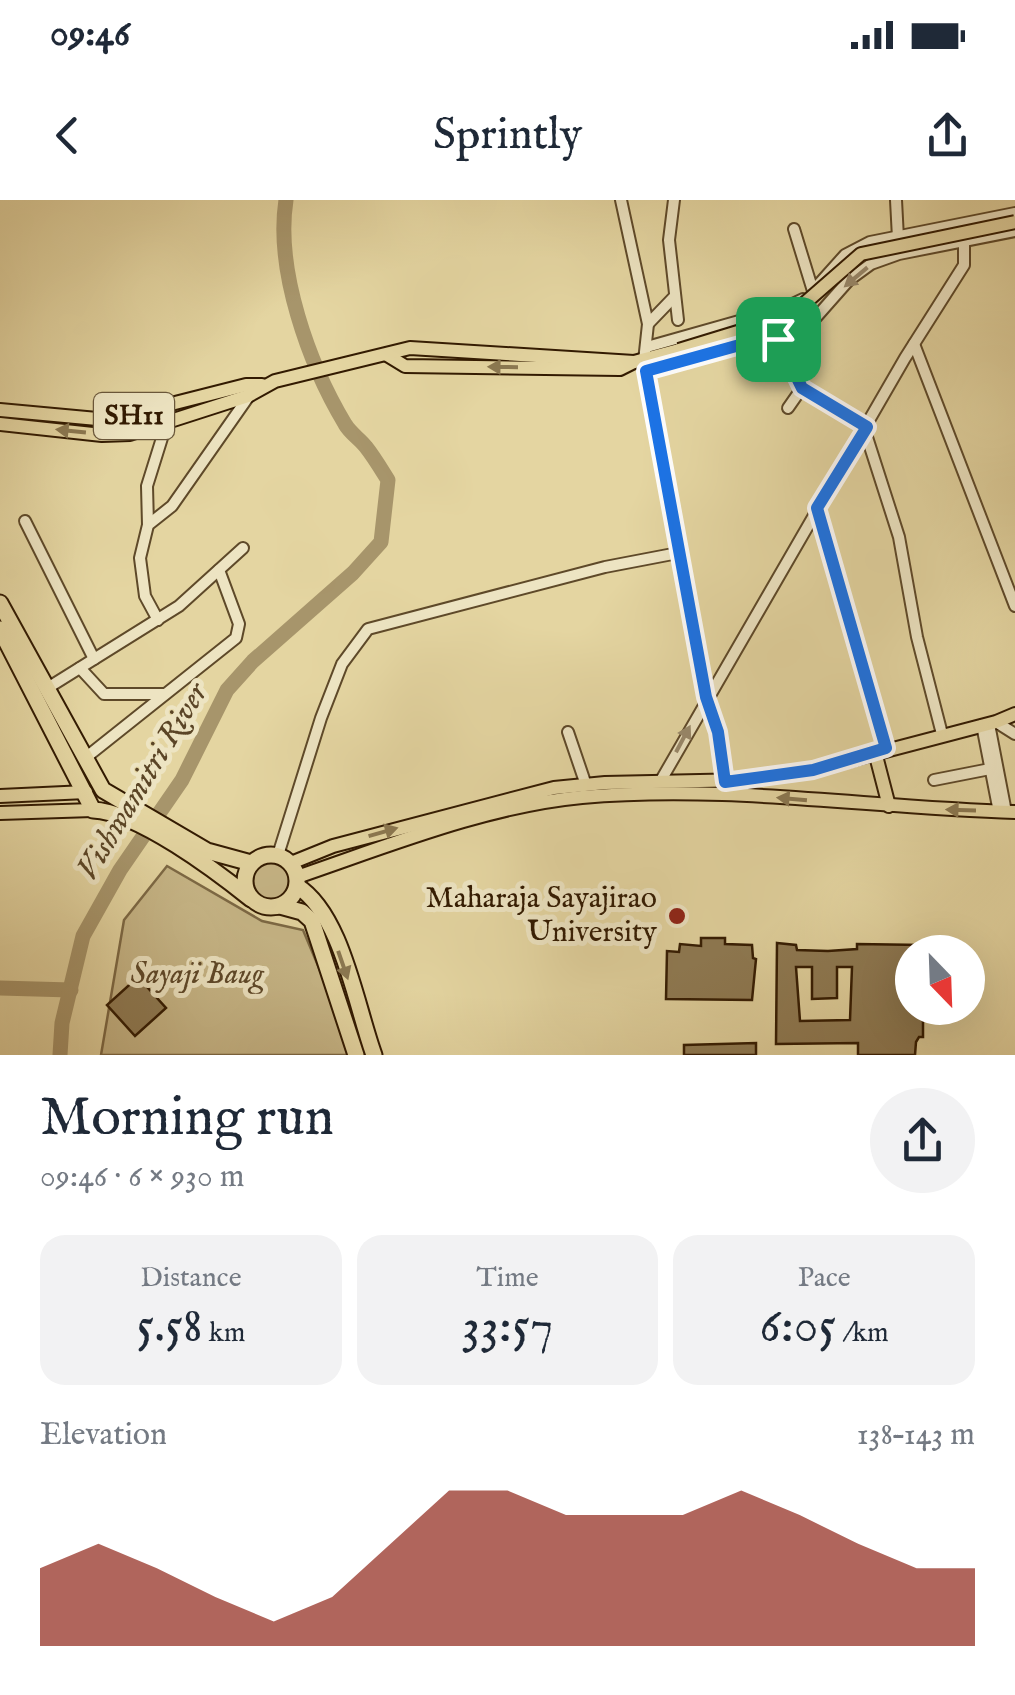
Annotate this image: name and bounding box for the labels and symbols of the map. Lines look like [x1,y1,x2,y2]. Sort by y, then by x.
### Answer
one-way arrow [844,265,869,287]
pin [736,297,821,382]
one-way arrow [487,359,519,375]
road number: SH11 [94,393,174,439]
one-way arrow [55,423,87,439]
water label: Vishwamitri River [68,674,219,888]
one-way arrow [675,725,692,754]
one-way arrow [776,790,807,806]
one-way arrow [944,802,976,818]
one-way arrow [367,823,398,839]
place label: Maharaja Sayajirao University [425,880,657,952]
marker: Maharaja Sayajirao University [666,905,688,927]
north arrow [895,935,985,1025]
one-way arrow [337,950,352,980]
park label: Sayaji Baug [131,956,265,994]

